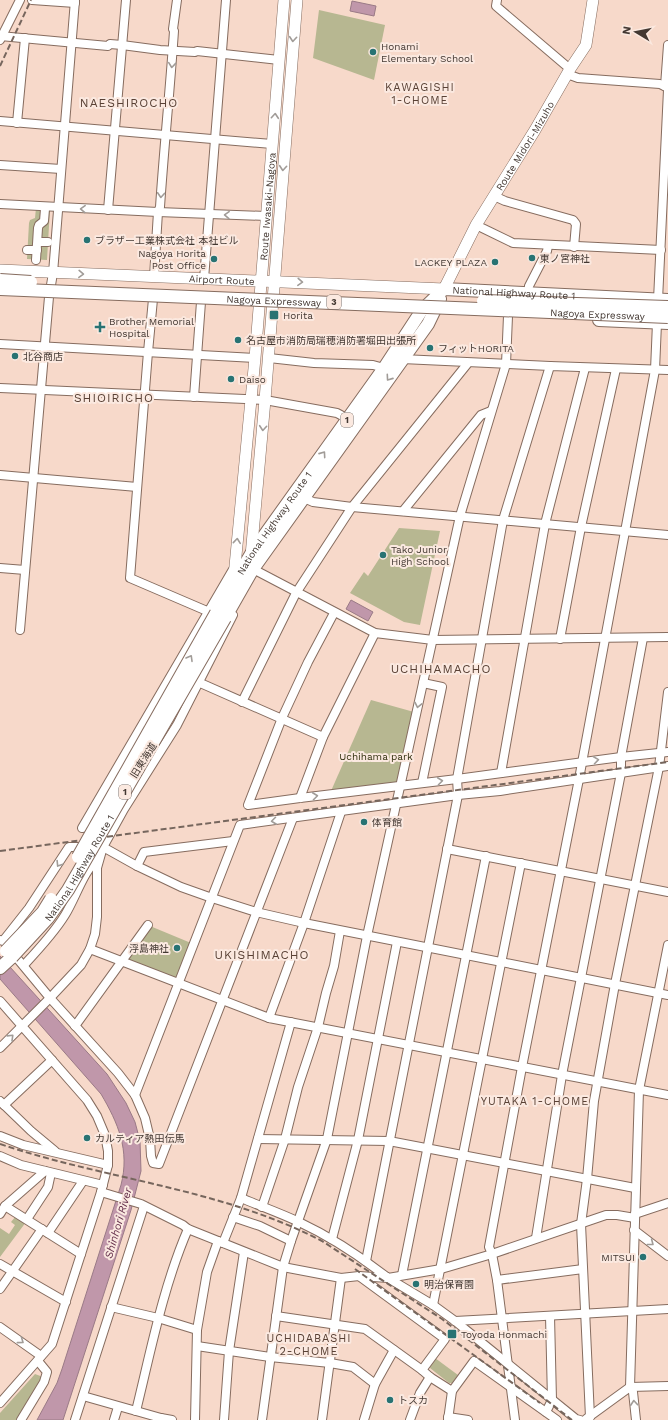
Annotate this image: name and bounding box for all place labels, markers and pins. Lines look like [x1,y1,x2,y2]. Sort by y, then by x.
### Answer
place label: Honami Elementary School [381,41,473,64]
marker: Honami Elementary School [368,47,378,57]
marker: ブラザー工業株式会社 本社ビル [82,235,92,245]
place label: ブラザー工業株式会社 本社ビル [95,235,238,246]
place label: Nagoya Horita Post Office [138,248,206,271]
marker: 東ノ宮神社 [527,253,537,263]
place label: 東ノ宮神社 [540,253,590,264]
marker: Nagoya Horita Post Office [209,254,219,264]
place label: LACKEY PLAZA [415,257,487,268]
marker: LACKEY PLAZA [490,257,500,267]
marker: Horita [268,309,280,321]
place label: Horita [283,310,313,321]
place label: Brother Memorial Hospital [109,316,194,339]
marker: Brother Memorial Hospital [94,321,106,333]
marker: 名古屋市消防局瑞穂消防署堀田出張所 [233,335,243,345]
place label: 名古屋市消防局瑞穂消防署堀田出張所 [246,335,416,346]
marker: フィットHORITA [425,343,435,353]
place label: フィットHORITA [438,343,514,354]
marker: 北谷商店 [10,351,20,361]
place label: 北谷商店 [23,351,63,362]
marker: Daiso [226,374,236,384]
place label: Daiso [239,374,266,385]
place label: Tako Junior High School [391,544,449,567]
marker: Tako Junior High School [378,550,388,560]
marker: 体育館 [359,817,369,827]
place label: 体育館 [372,817,402,828]
place label: 浮島神社 [129,943,169,954]
marker: 浮島神社 [172,943,182,953]
marker: カルティア熱田伝馬 [82,1133,92,1143]
place label: カルティア熱田伝馬 [95,1133,184,1144]
place label: MITSUI [601,1252,635,1263]
marker: MITSUI [638,1252,648,1262]
marker: 明治保育園 [411,1279,421,1289]
place label: 明治保育園 [424,1279,474,1290]
marker: Toyoda Honmachi [446,1328,458,1340]
place label: Toyoda Honmachi [461,1329,547,1340]
marker: トスカ [385,1395,395,1405]
place label: トスカ [398,1395,428,1406]

